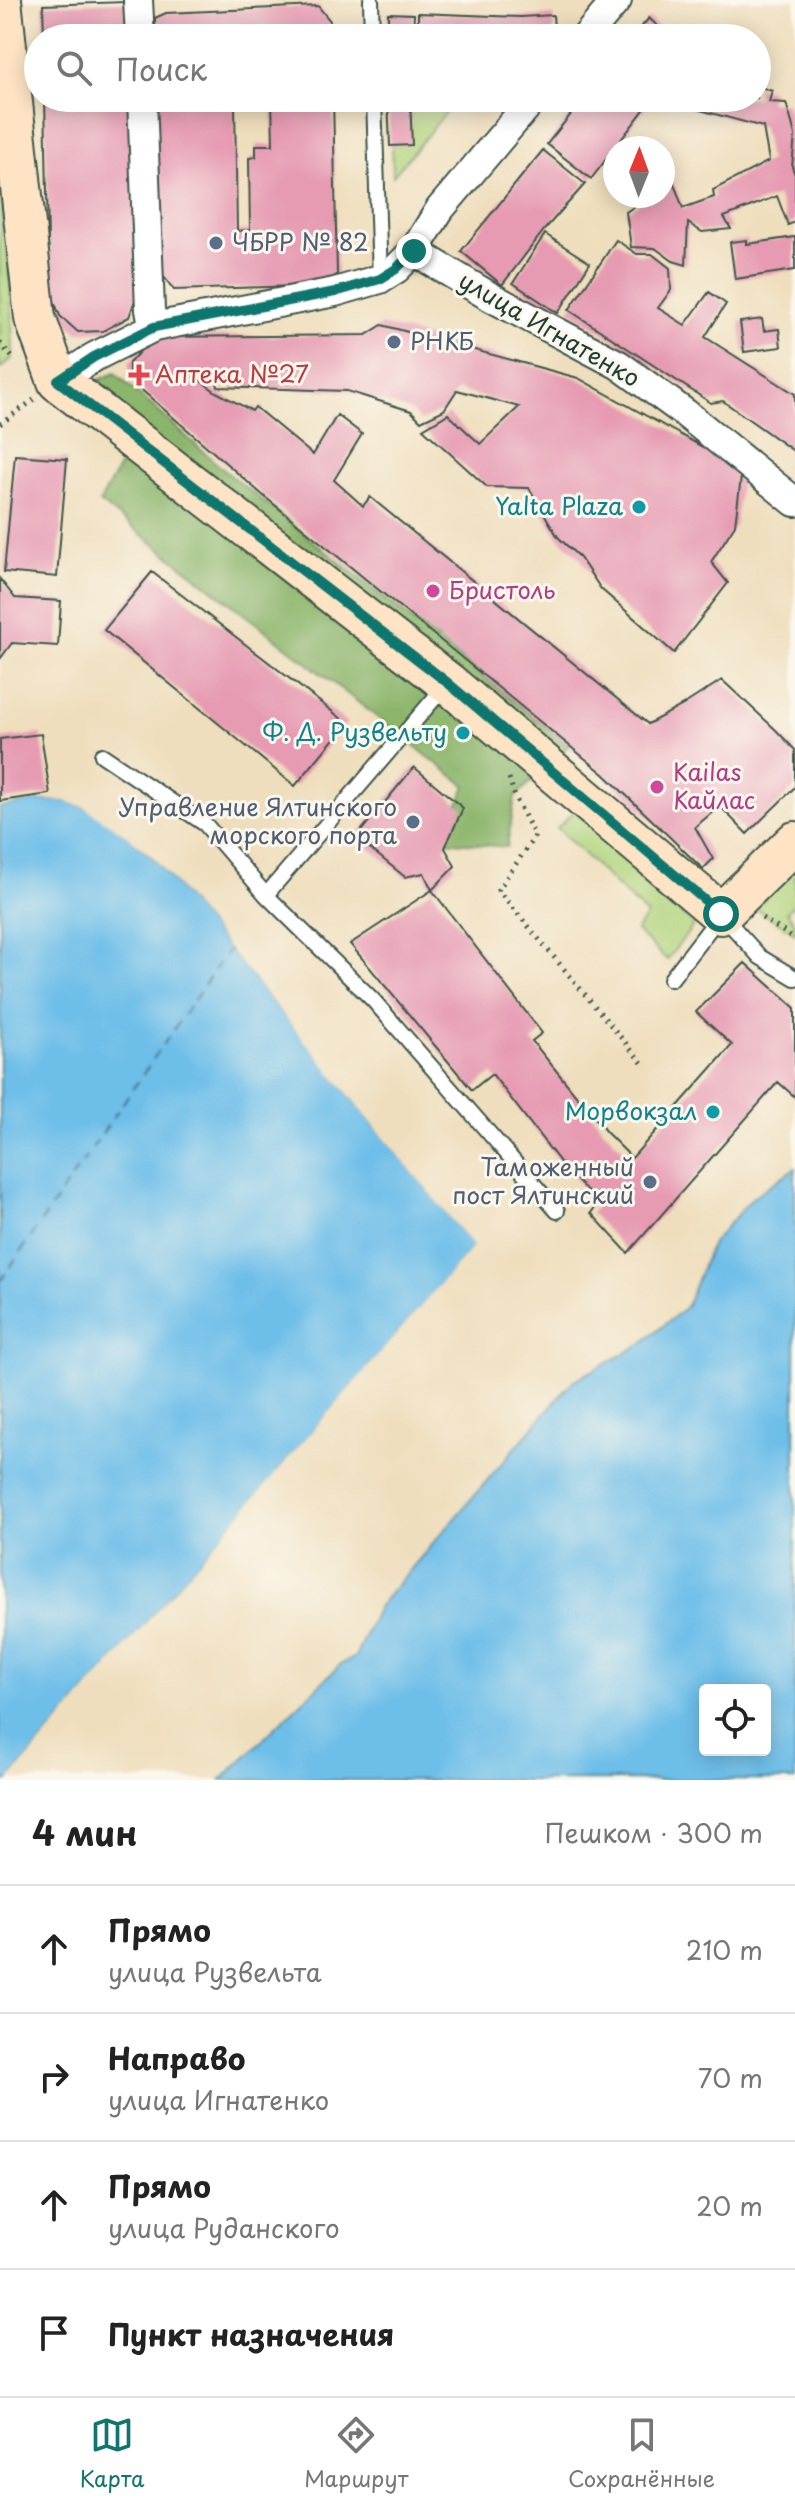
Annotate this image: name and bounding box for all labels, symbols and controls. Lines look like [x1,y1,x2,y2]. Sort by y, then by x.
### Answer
search box [24,24,771,112]
icon: search [52,46,96,90]
text: Поиск [116,46,207,91]
north arrow [603,136,675,208]
place label: ЧБРР № 82 [232,223,369,259]
route end [396,233,432,269]
marker: ЧБРР № 82 [207,234,225,252]
street label: улица Игнатенко [453,262,647,395]
place label: РНКБ [410,322,474,358]
marker: РНКБ [385,333,403,351]
place label: Аптека №27 [155,355,309,391]
marker: Аптека №27 [130,366,148,384]
place label: Yalta Plaza [495,487,623,523]
marker: Yalta Plaza [630,498,648,516]
place label: Бристоль [449,571,555,607]
marker: Бристоль [424,582,442,600]
place label: Ф. Д. Рузвельту [262,713,447,749]
marker: Ф. Д. Рузвельту [454,724,472,742]
place label: Kailas Кайлас [673,753,755,817]
marker: Kailas Кайлас [648,778,666,796]
place label: Управление Ялтинского морского порта [118,788,397,852]
marker: Управление Ялтинского морского порта [404,813,422,831]
route start [703,896,739,932]
place label: Морвокзал [565,1092,697,1128]
marker: Морвокзал [704,1103,722,1121]
place label: Таможенный пост Ялтинский [452,1148,634,1212]
marker: Таможенный пост Ялтинский [641,1173,659,1191]
map controls [699,1684,771,1756]
button: locate [699,1684,771,1756]
text: 4 мин [32,1806,137,1858]
text: Пешком · 300 m [545,1813,763,1852]
text: Прямо [108,1907,211,1952]
icon: ahead [32,1927,76,1971]
text: 210 m [686,1930,763,1969]
text: улица Рузвельта [108,1952,322,1991]
text: Направо [108,2035,246,2080]
icon: right [32,2055,76,2099]
text: 70 m [698,2058,763,2097]
text: улица Игнатенко [108,2080,329,2119]
text: Прямо [108,2163,211,2208]
icon: ahead [32,2183,76,2227]
text: 20 m [696,2186,763,2225]
text: улица Руданского [108,2208,340,2247]
icon: arrive [32,2311,76,2355]
text: Пункт назначения [108,2311,394,2356]
tab: Карта [80,2413,144,2494]
tab: Маршрут [304,2413,408,2494]
tab: Сохранённые [568,2413,715,2494]

